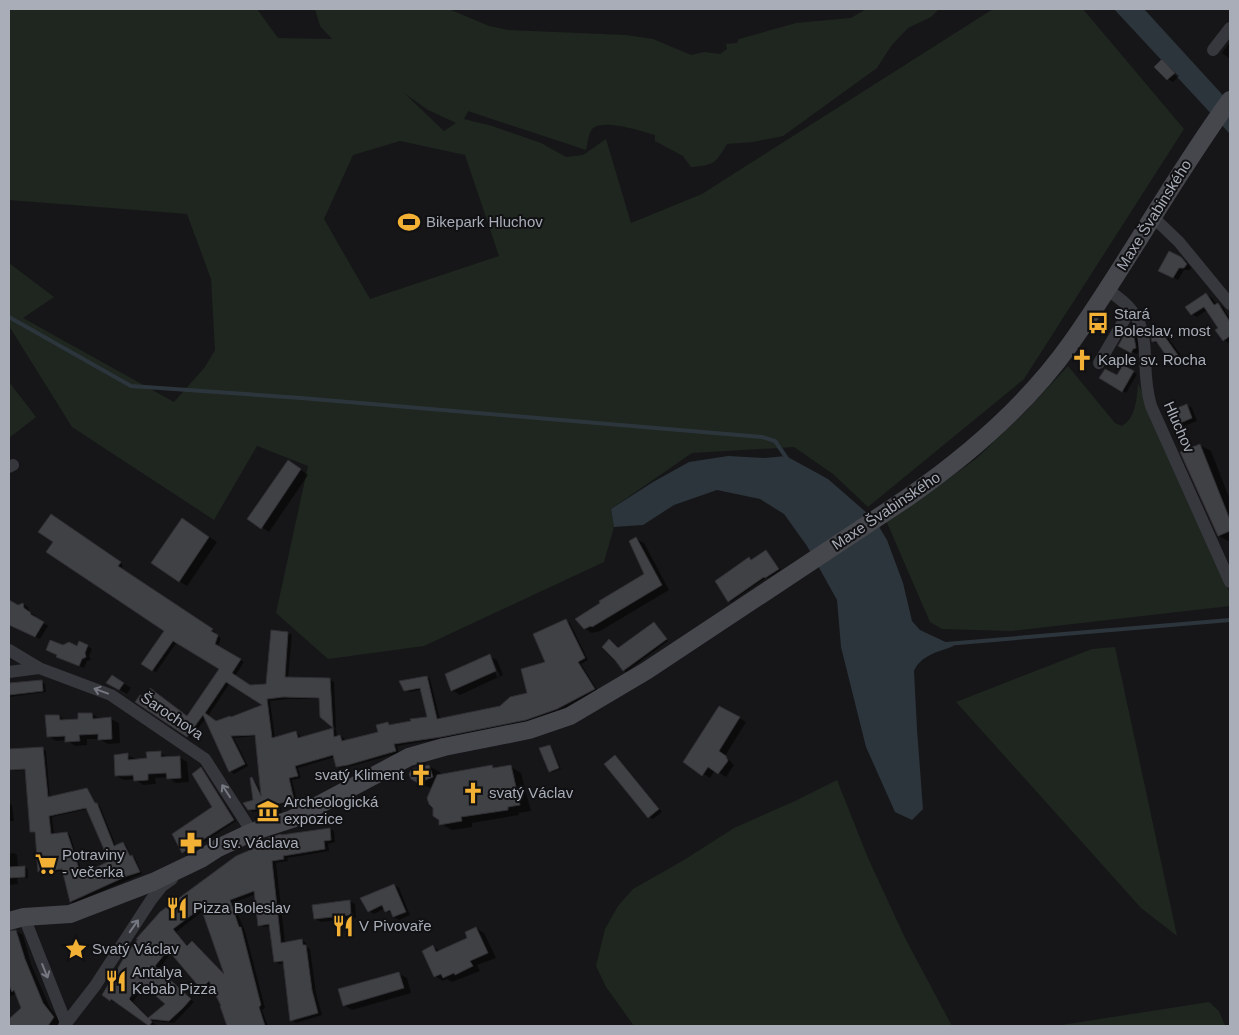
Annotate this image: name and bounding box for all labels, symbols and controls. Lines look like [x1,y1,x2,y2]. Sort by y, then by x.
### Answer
street label: Maxe Švabinského [1113,156,1194,273]
sports icon: Bikepark Hluchov [396,209,422,235]
place label: Bikepark Hluchov [426,213,543,230]
place label: Stará Boleslav, most [1114,305,1211,339]
bus stop icon: Stará Boleslav, most [1085,310,1111,336]
church icon: Kaple sv. Rocha [1069,347,1095,373]
place label: Kaple sv. Rocha [1098,351,1207,368]
street label: Hluchov [1161,399,1198,455]
street label: Maxe Švabinského [828,468,943,553]
one-way arrow [94,686,110,695]
street label: Šarochova [138,688,207,743]
church icon: svatý Kliment [408,762,434,788]
place label: svatý Kliment [315,766,405,783]
church icon: svatý Václav [460,780,486,806]
place label: svatý Václav [489,784,574,801]
one-way arrow [220,785,230,799]
place label: Archeologická expozice [284,793,379,827]
museum icon: Archeologická expozice [255,798,281,824]
pharmacy icon: U sv. Václava [178,830,204,856]
place label: U sv. Václava [208,834,299,851]
place label: Potraviny - večerka [62,846,125,880]
supermarket icon: Potraviny - večerka [33,851,59,877]
restaurant icon: Pizza Boleslav [164,895,190,921]
place label: Pizza Boleslav [193,899,291,916]
restaurant icon: V Pivovaře [330,913,356,939]
place label: V Pivovaře [359,917,432,934]
one-way arrow [129,919,139,933]
place icon: Svatý Václav [63,936,89,962]
place label: Svatý Václav [92,940,179,957]
one-way arrow [41,963,50,978]
place label: Antalya Kebab Pizza [132,963,217,997]
restaurant icon: Antalya Kebab Pizza [103,968,129,994]

